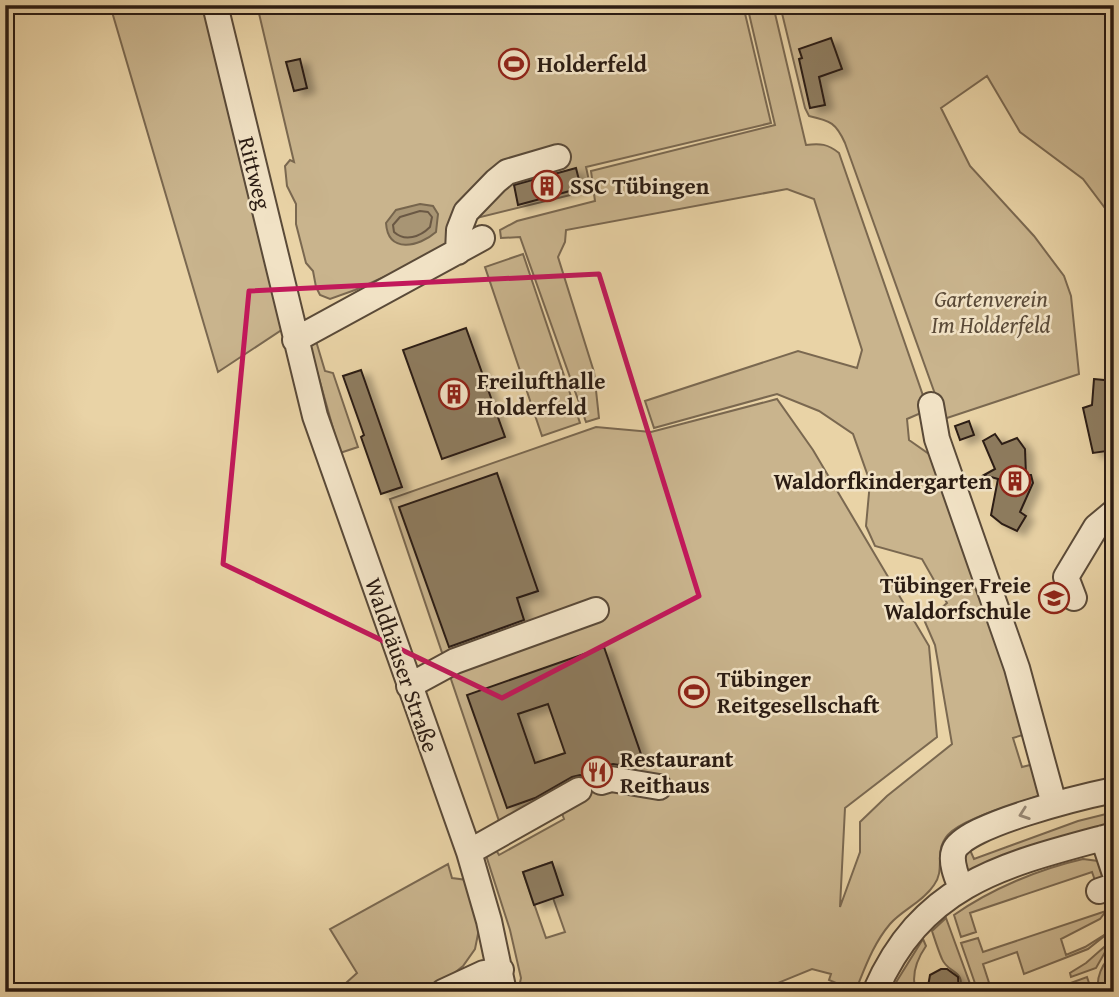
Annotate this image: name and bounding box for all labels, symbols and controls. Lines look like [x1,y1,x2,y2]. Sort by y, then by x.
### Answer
sports icon: Holderfeld [497,47,531,81]
place label: Holderfeld [537,47,648,80]
street label: Rittweg [231,133,281,213]
building icon: SSC Tübingen [530,169,564,203]
place label: SSC Tübingen [570,169,710,202]
park label: Gartenverein Im Holderfeld [931,282,1051,341]
place label: Freilufthalle Holderfeld [477,364,606,423]
building icon: Freilufthalle Holderfeld [437,377,471,411]
place label: Waldorfkindergarten [773,464,992,497]
building icon: Waldorfkindergarten [998,464,1032,498]
place label: Tübinger Freie Waldorfschule [880,568,1031,627]
street label: Waldhäuser Straße [357,573,448,757]
school or university icon: Tübinger Freie Waldorfschule [1037,581,1071,615]
place label: Tübinger Reitgesellschaft [717,662,880,721]
sports icon: Tübinger Reitgesellschaft [677,675,711,709]
place label: Restaurant Reithaus [620,742,734,801]
restaurant icon: Restaurant Reithaus [580,755,614,789]
one-way arrow [1019,806,1031,820]

